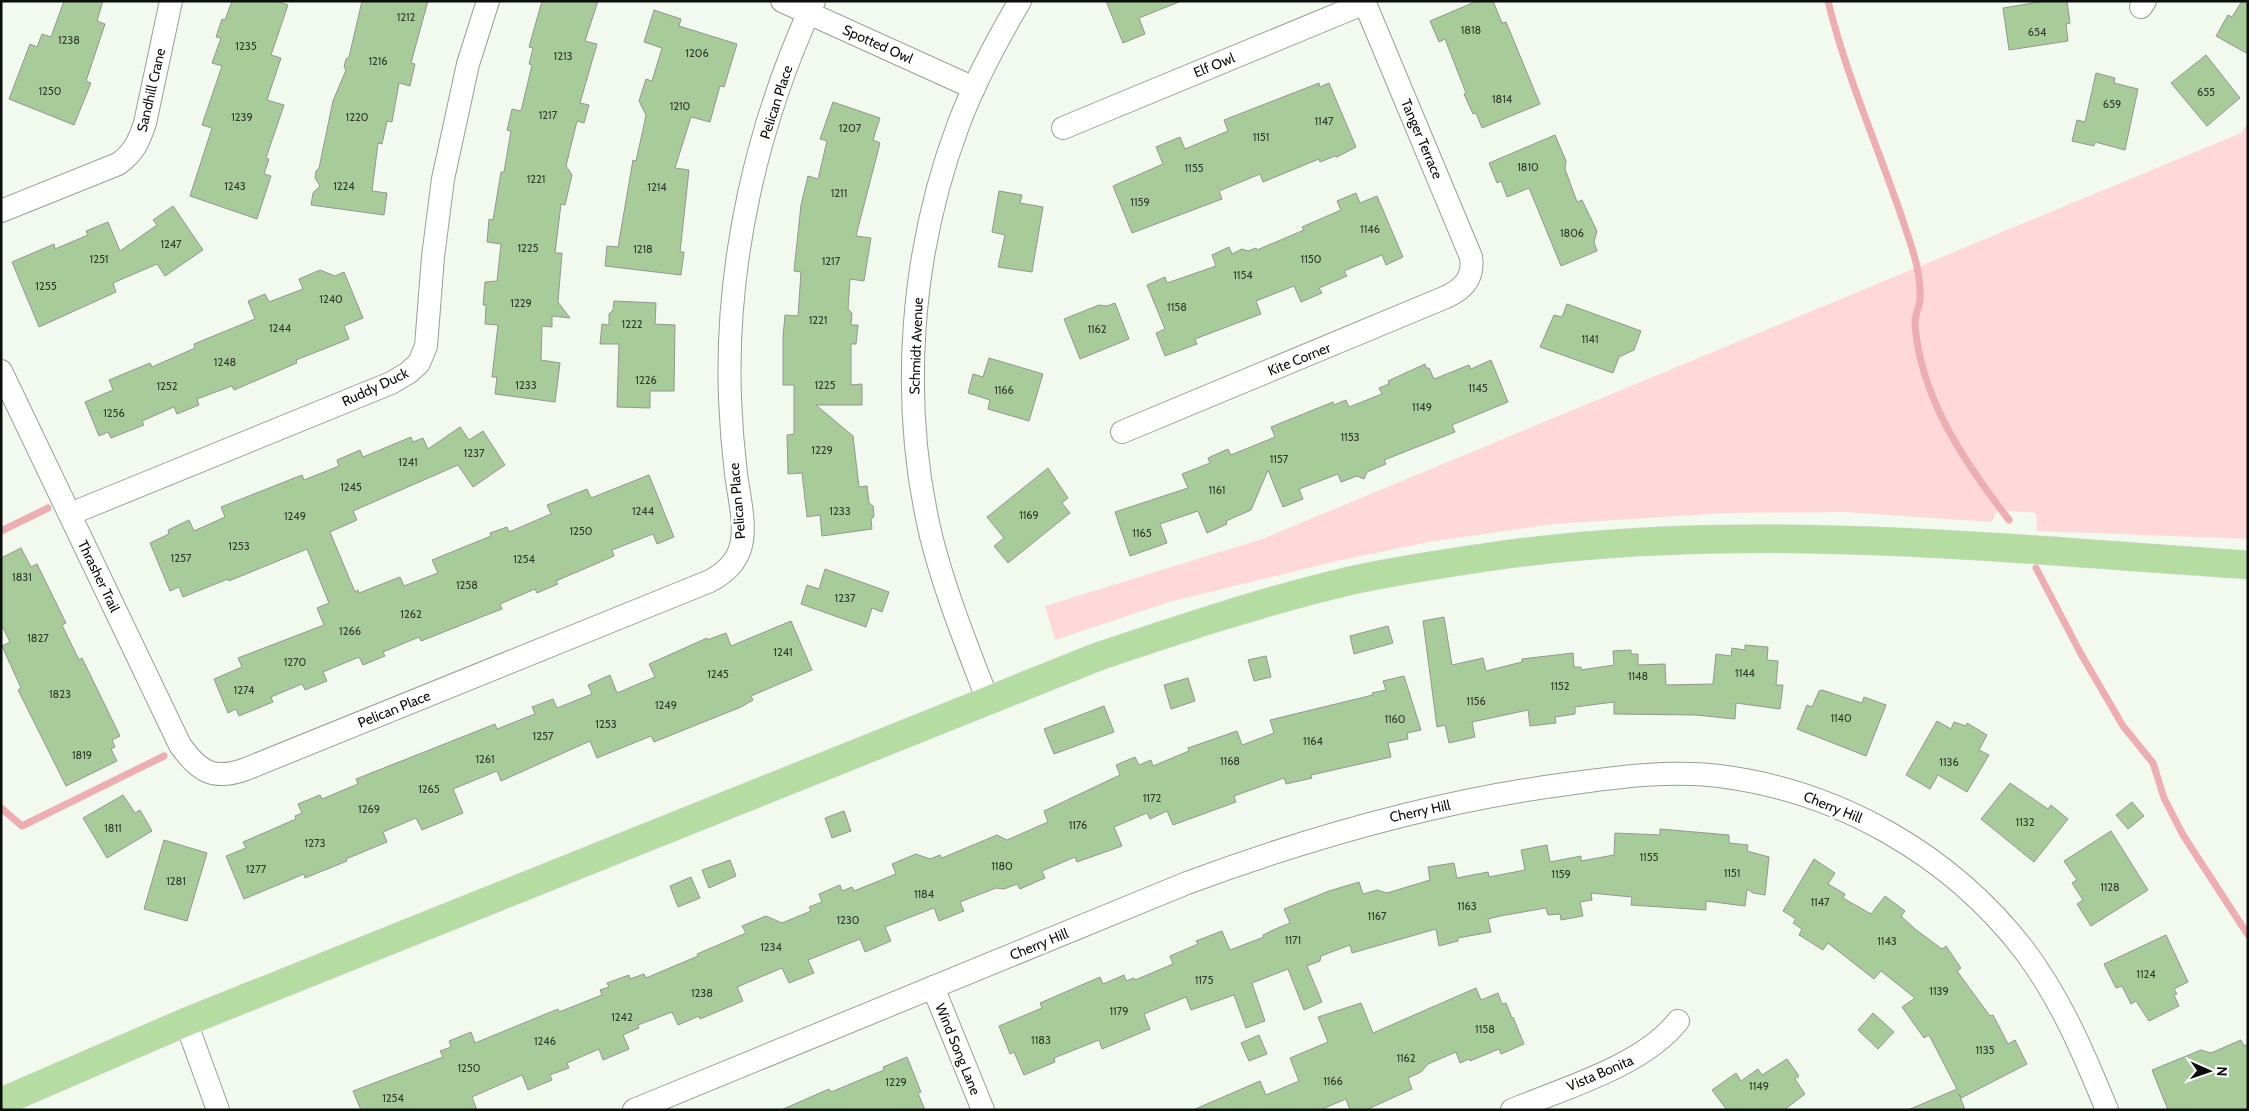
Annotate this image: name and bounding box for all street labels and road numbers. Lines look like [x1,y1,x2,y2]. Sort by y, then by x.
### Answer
street label: Spotted Owl [840,20,917,68]
street label: Sandhill Crane [133,46,169,134]
street label: Elf Owl [1191,48,1238,81]
street label: Pelican Place [756,63,796,141]
street label: Tanger Terrace [1397,96,1447,182]
street label: Schmidt Avenue [905,297,927,395]
street label: Kite Corner [1265,338,1334,380]
street label: Ruddy Duck [339,363,412,410]
street label: Pelican Place [725,462,749,540]
street label: Thrasher Trail [74,537,124,615]
street label: Pelican Place [355,686,433,732]
street label: Cherry Hill [1801,787,1866,827]
street label: Cherry Hill [1388,796,1453,826]
street label: Cherry Hill [1007,924,1072,964]
street label: Wind Song Lane [931,1000,985,1098]
street label: Vista Bonita [1564,1051,1636,1095]

